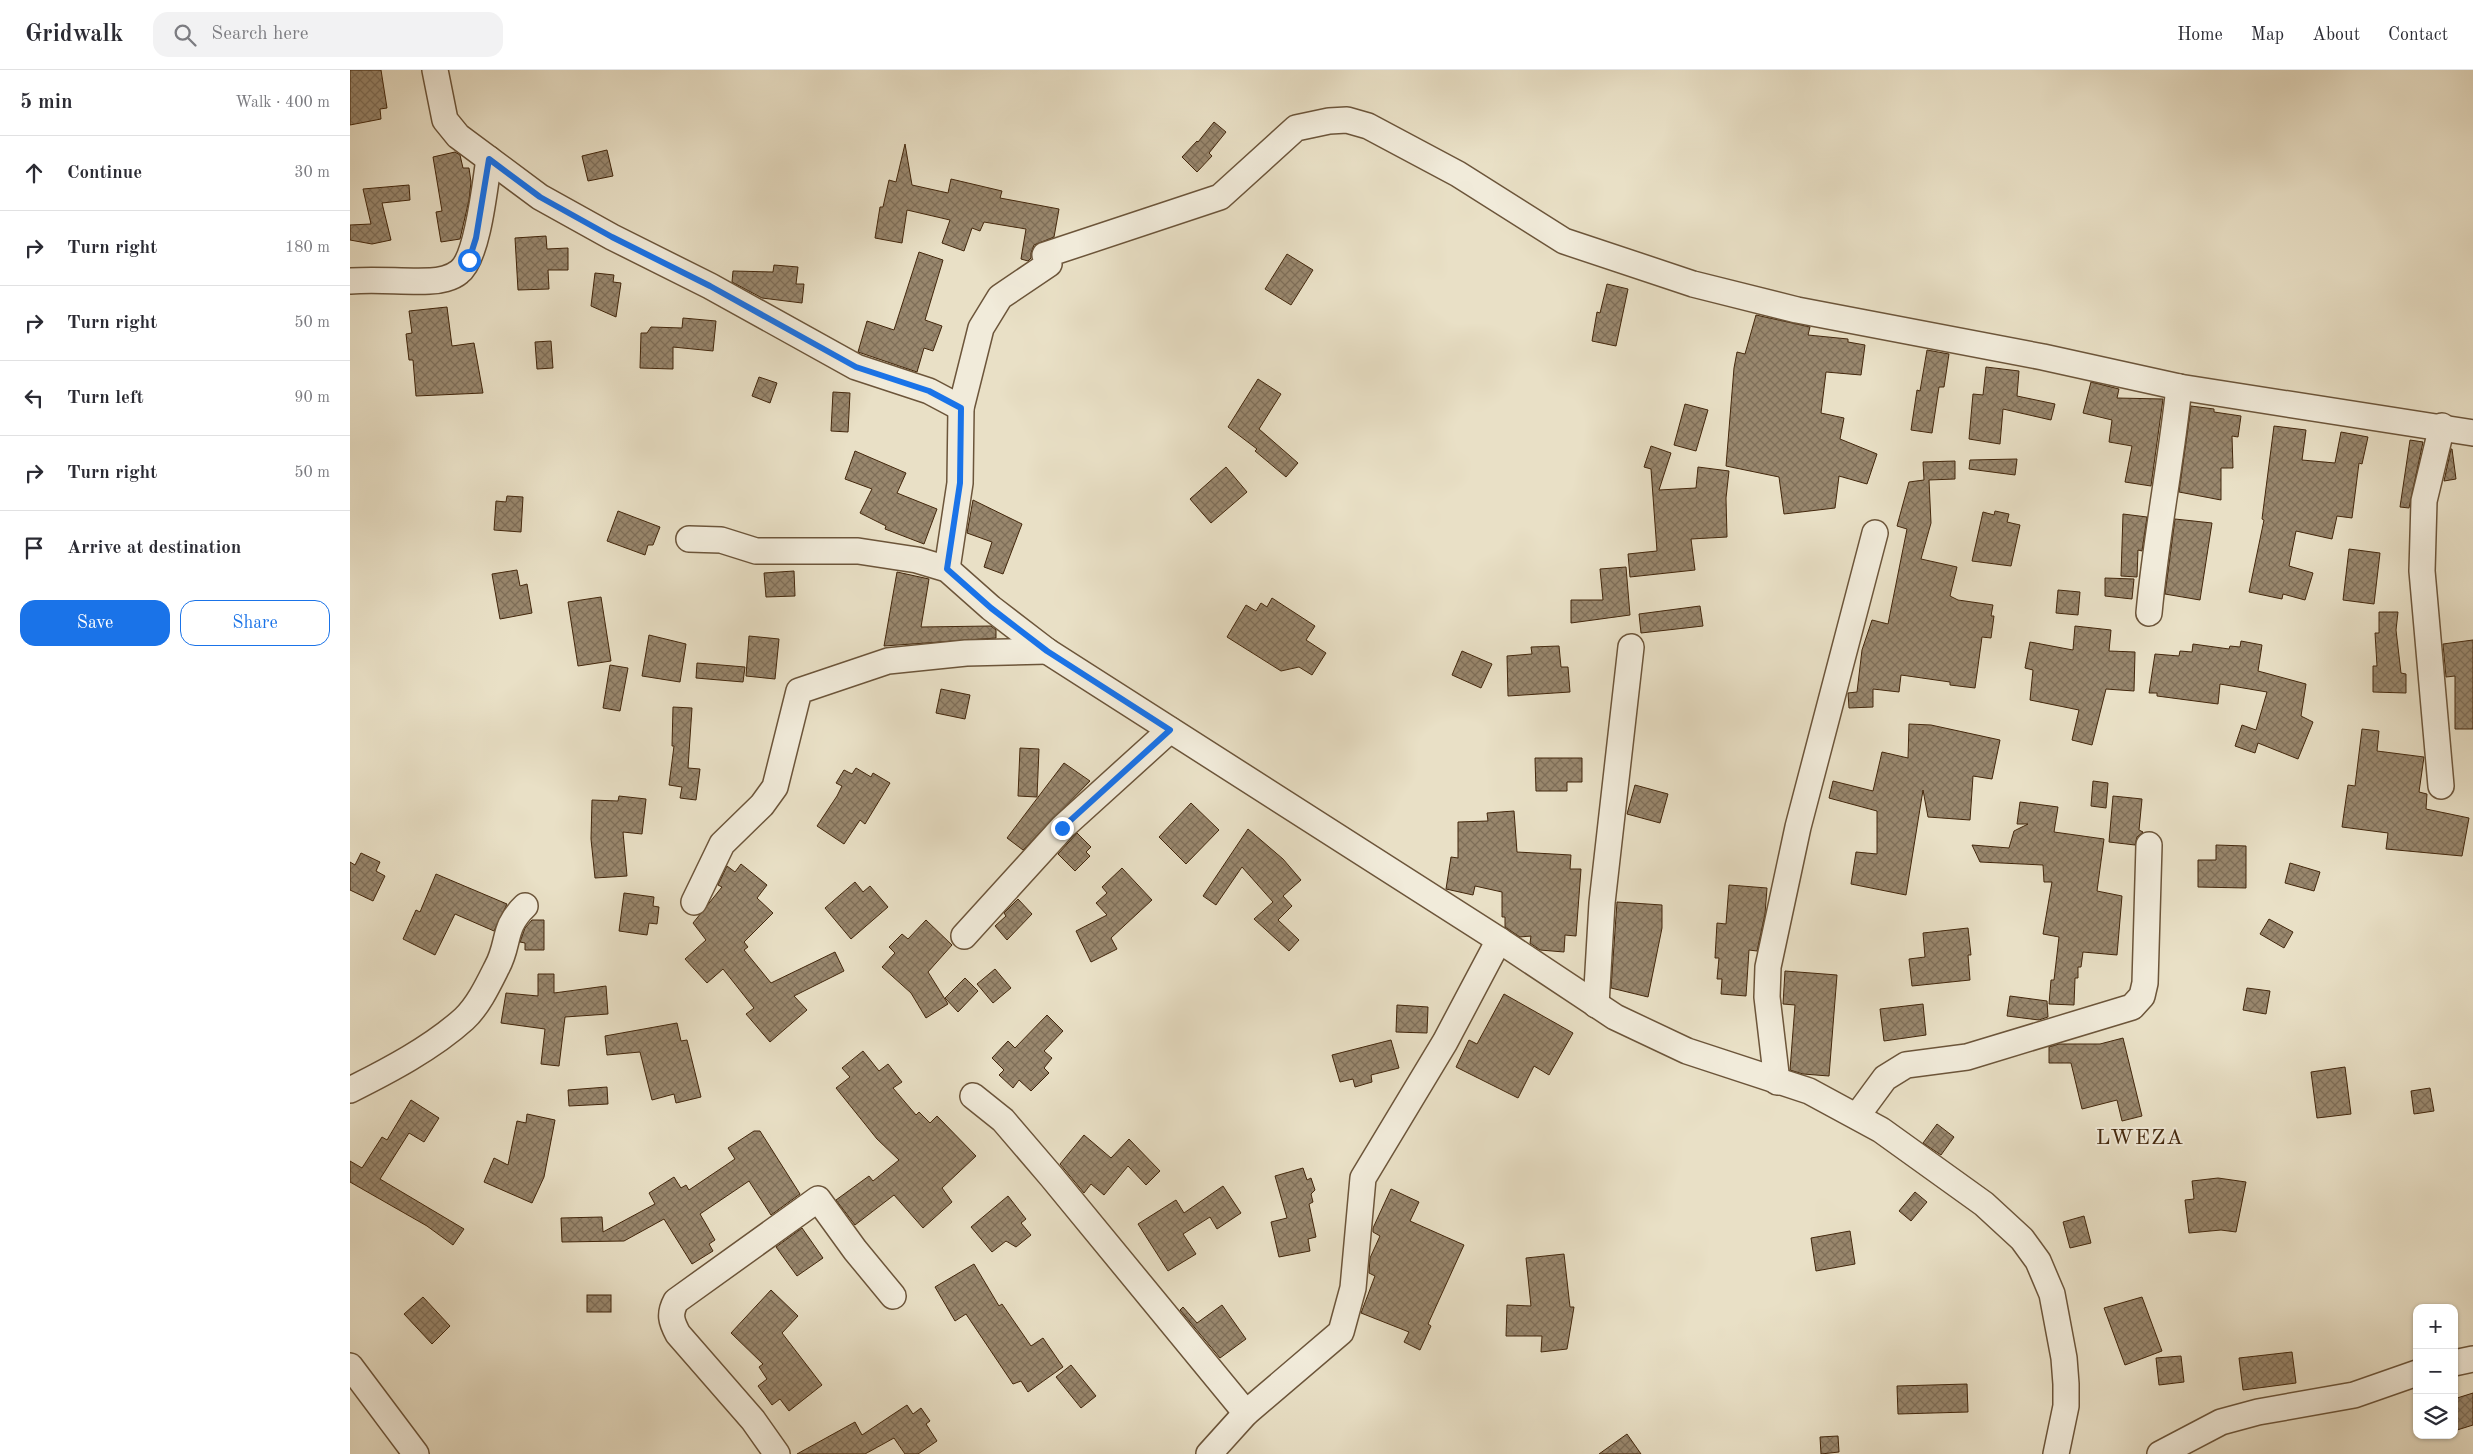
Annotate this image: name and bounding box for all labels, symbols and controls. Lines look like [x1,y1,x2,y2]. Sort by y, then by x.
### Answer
search box [153,12,503,57]
icon: search [171,21,199,49]
text: Gridwalk [25,23,123,47]
text: Search here [211,25,309,44]
text: Home [2177,26,2223,44]
text: Map [2251,26,2284,44]
text: About [2312,26,2360,44]
text: Contact [2388,26,2448,44]
text: 5 min [20,92,73,113]
text: Walk · 400 m [235,95,330,111]
icon: ahead [20,159,48,187]
text: Continue [67,164,142,183]
text: 30 m [294,165,330,181]
icon: right [20,234,48,262]
text: Turn right [67,239,157,258]
text: 180 m [285,240,330,256]
route start [458,249,481,272]
icon: right [20,309,48,337]
text: Turn right [67,314,157,333]
text: 50 m [294,315,330,331]
icon: left [20,384,48,412]
text: Turn left [67,389,144,408]
text: 90 m [294,390,330,406]
icon: right [20,459,48,487]
text: Turn right [67,464,157,483]
text: 50 m [294,465,330,481]
icon: arrive [20,534,48,562]
text: Arrive at destination [67,539,241,558]
button: Save [20,600,170,646]
button: Share [180,600,330,646]
route end [1051,817,1074,840]
district label: LWEZA [2096,1127,2184,1149]
map controls [2413,1304,2458,1439]
button: + [2413,1304,2458,1349]
button: − [2413,1349,2458,1394]
button: layers [2413,1394,2458,1439]

